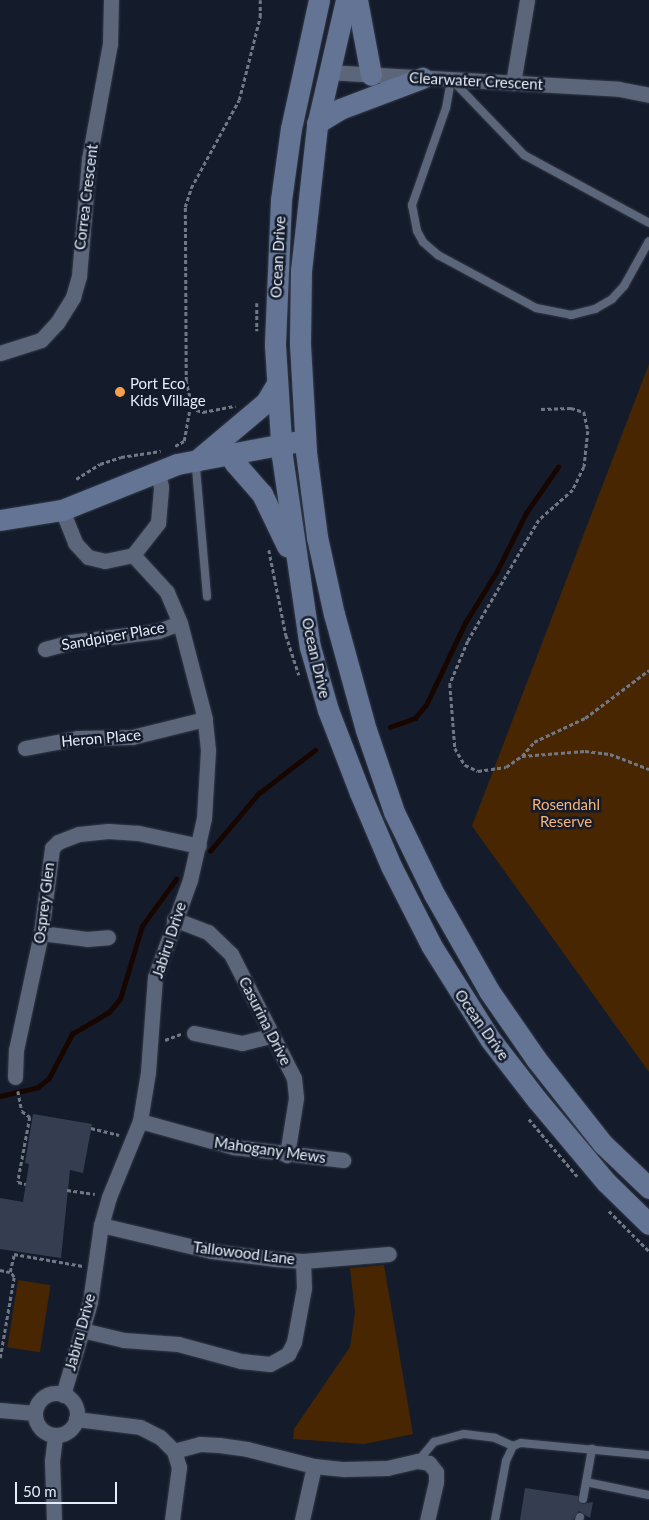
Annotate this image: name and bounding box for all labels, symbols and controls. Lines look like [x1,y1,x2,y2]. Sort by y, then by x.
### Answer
street label: Clearwater Crescent [409,69,543,93]
street label: Correa Crescent [71,143,101,251]
street label: Ocean Drive [267,215,289,299]
place label: Port Eco Kids Village [130,374,206,409]
marker: Port Eco Kids Village [114,386,126,398]
street label: Ocean Drive [298,616,334,700]
street label: Sandpiper Place [60,618,166,654]
street label: Heron Place [60,726,142,750]
park label: Rosendahl Reserve [532,795,600,830]
street label: Osprey Glen [30,861,58,945]
street label: Jabiru Drive [148,900,190,980]
street label: Casurina Drive [235,974,295,1068]
street label: Ocean Drive [451,986,513,1064]
street label: Mahogany Mews [213,1133,327,1167]
street label: Tallowood Lane [192,1238,296,1268]
street label: Jabiru Drive [61,1292,99,1372]
scale bar [18,1472,120,1504]
text: 50 m [23,1482,57,1500]

